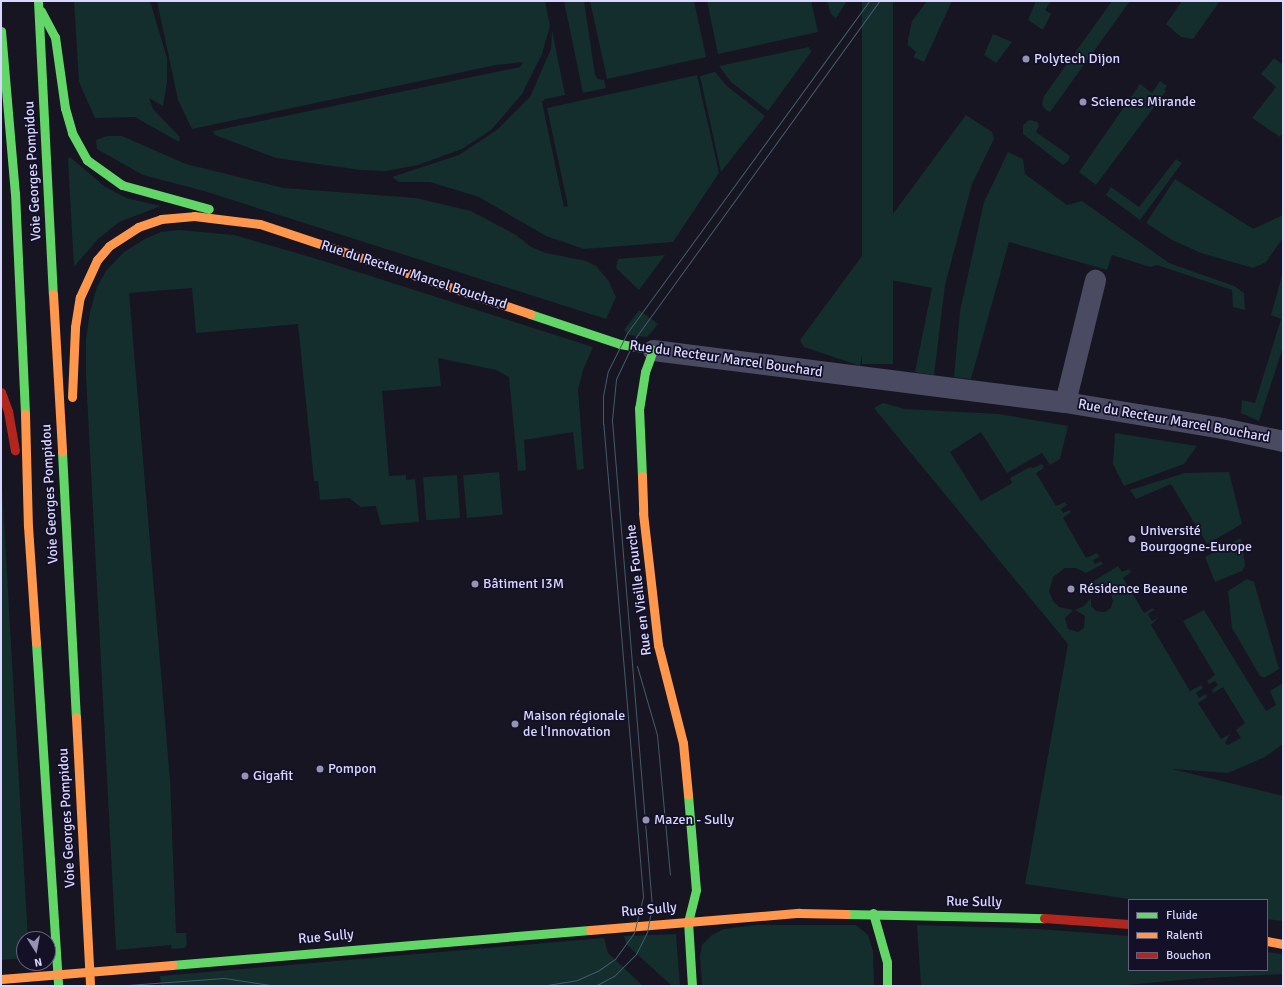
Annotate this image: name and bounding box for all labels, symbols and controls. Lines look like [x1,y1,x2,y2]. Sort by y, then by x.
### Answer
place label: Polytech Dijon [1034,51,1120,67]
marker: Polytech Dijon [1021,54,1031,64]
place label: Sciences Mirande [1091,94,1196,110]
marker: Sciences Mirande [1078,97,1088,107]
street label: Voie Georges Pompidou [21,101,45,241]
street label: Rue du Recteur Marcel Bouchard [319,237,509,313]
street label: Rue du Recteur Marcel Bouchard [628,337,824,381]
street label: Rue du Recteur Marcel Bouchard [1077,396,1271,446]
street label: Voie Georges Pompidou [38,424,62,564]
street label: Rue en Vieille Fourche [623,523,655,657]
place label: Université Bourgogne-Europe [1140,523,1252,556]
marker: Université Bourgogne-Europe [1127,534,1137,544]
place label: Bâtiment I3M [483,576,564,592]
marker: Bâtiment I3M [470,579,480,589]
place label: Résidence Beaune [1079,581,1188,597]
marker: Résidence Beaune [1066,584,1076,594]
place label: Maison régionale de l'Innovation [523,708,625,740]
marker: Maison régionale de l'Innovation [510,719,520,729]
street label: Voie Georges Pompidou [55,748,79,888]
place label: Pompon [328,761,376,777]
marker: Pompon [315,764,325,774]
place label: Gigafit [253,768,293,784]
marker: Gigafit [240,771,250,781]
place label: Mazen - Sully [654,812,734,828]
marker: Mazen - Sully [641,815,651,825]
street label: Rue Sully [946,893,1002,911]
street label: Rue Sully [621,899,677,921]
legend [1128,899,1268,971]
text: Fluide [1166,908,1198,923]
street label: Rue Sully [298,926,354,948]
text: Ralenti [1166,928,1203,943]
north arrow [16,931,56,971]
text: Bouchon [1166,948,1211,963]
text: N [33,955,43,969]

